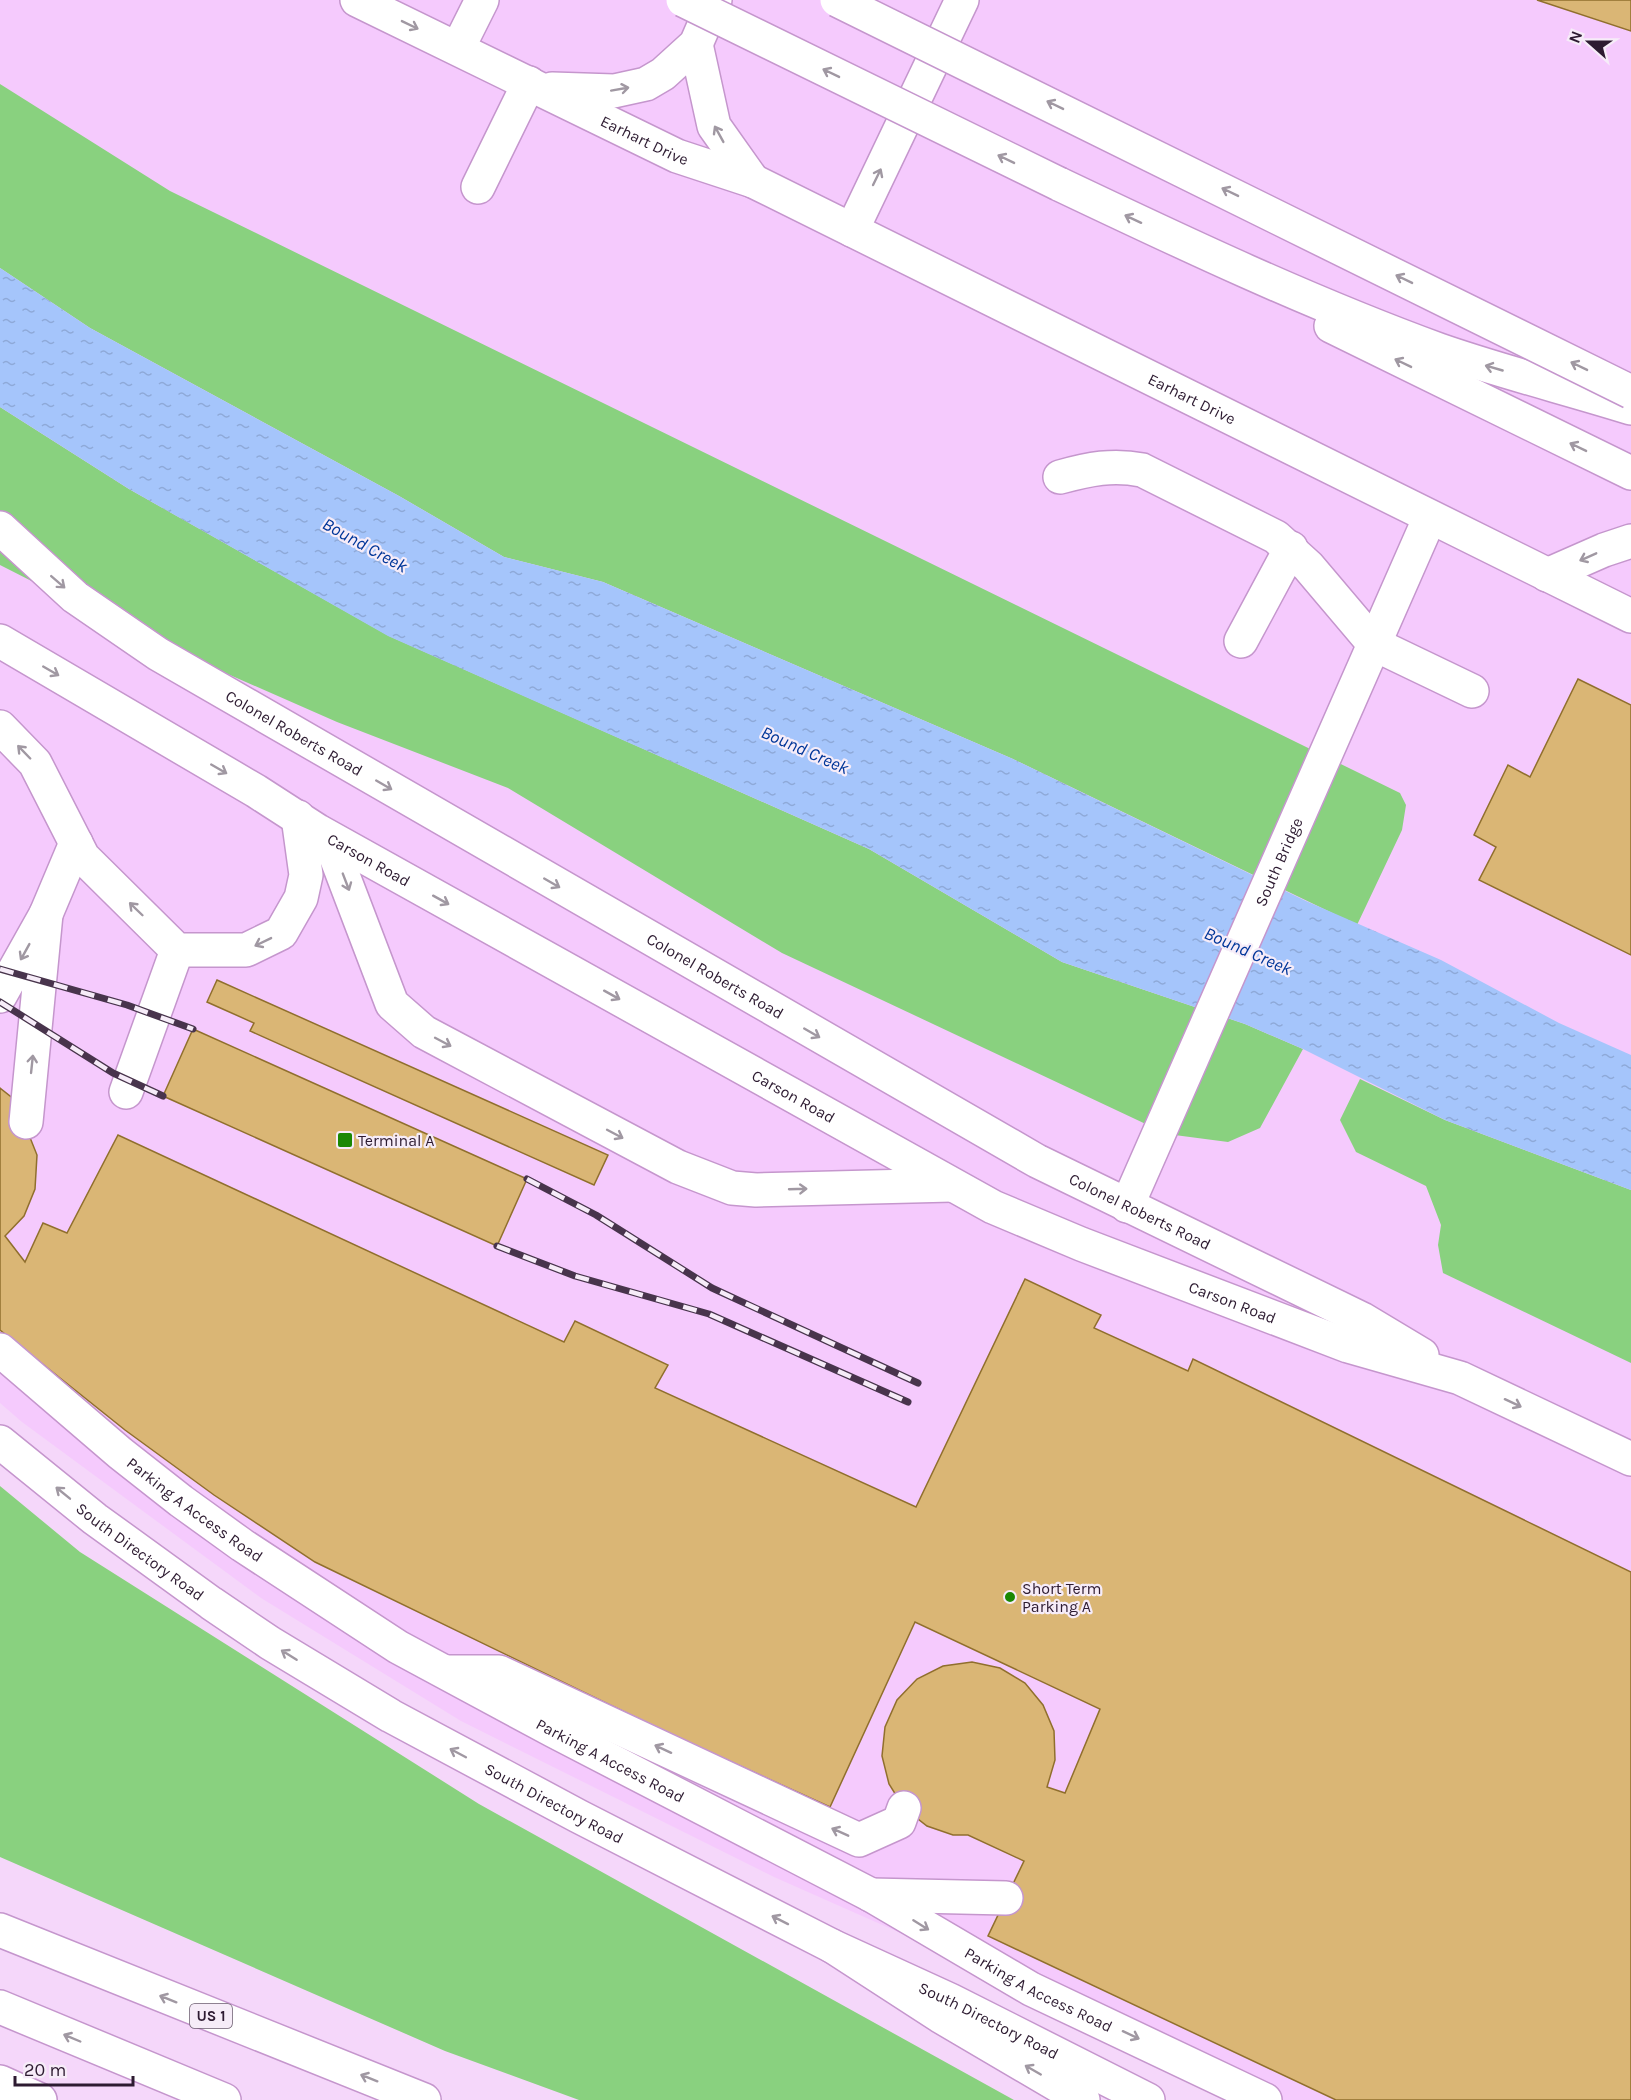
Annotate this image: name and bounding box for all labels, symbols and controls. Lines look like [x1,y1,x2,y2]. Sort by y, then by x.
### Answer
north arrow [1559,12,1619,72]
one-way arrow [400,20,418,32]
text: N [1565,28,1586,46]
one-way arrow [823,66,841,78]
one-way arrow [610,84,630,95]
one-way arrow [1046,99,1064,111]
street label: Earhart Drive [598,111,691,169]
one-way arrow [712,126,724,143]
one-way arrow [998,152,1016,164]
one-way arrow [872,168,884,186]
one-way arrow [1221,186,1239,197]
one-way arrow [1124,213,1142,225]
one-way arrow [1396,273,1413,285]
one-way arrow [1394,356,1412,368]
one-way arrow [1570,360,1588,371]
one-way arrow [1485,362,1504,373]
street label: Earhart Drive [1145,369,1239,429]
one-way arrow [1570,441,1588,453]
water label: Bound Creek [319,513,412,578]
one-way arrow [1580,551,1598,563]
one-way arrow [50,575,65,589]
one-way arrow [41,666,59,677]
street label: Colonel Roberts Road [222,686,366,780]
water label: Bound Creek [758,721,853,779]
one-way arrow [17,744,31,759]
one-way arrow [210,763,227,775]
one-way arrow [375,779,392,791]
street label: South Bridge [1251,815,1307,909]
street label: Carson Road [324,829,414,891]
one-way arrow [341,872,352,890]
one-way arrow [543,877,560,889]
one-way arrow [432,894,449,906]
one-way arrow [128,901,143,916]
water label: Bound Creek [1201,922,1296,980]
street label: Colonel Roberts Road [643,929,787,1023]
one-way arrow [254,936,272,948]
one-way arrow [19,943,31,960]
one-way arrow [603,989,620,1001]
one-way arrow [803,1027,820,1039]
one-way arrow [434,1037,452,1048]
one-way arrow [27,1055,38,1075]
street label: Carson Road [749,1066,838,1127]
one-way arrow [606,1129,624,1140]
marker: Terminal A [336,1131,354,1149]
place label: Terminal A [358,1131,434,1150]
street label: Colonel Roberts Road [1066,1169,1214,1254]
one-way arrow [788,1183,808,1195]
street label: Carson Road [1186,1277,1279,1328]
one-way arrow [1503,1397,1521,1409]
street label: Parking A Access Road [123,1453,266,1566]
one-way arrow [55,1486,71,1499]
street label: South Directory Road [72,1499,208,1605]
place label: Short Term Parking A [1022,1579,1101,1616]
marker: Short Term Parking A [1003,1590,1017,1604]
one-way arrow [281,1648,298,1660]
street label: Parking A Access Road [533,1714,687,1807]
one-way arrow [655,1743,673,1755]
one-way arrow [450,1747,467,1759]
street label: South Directory Road [481,1759,626,1848]
one-way arrow [831,1825,849,1836]
one-way arrow [772,1913,790,1925]
one-way arrow [912,1920,929,1932]
street label: Parking A Access Road [961,1943,1115,2036]
street label: South Directory Road [916,1978,1062,2063]
one-way arrow [160,1993,178,2004]
road number: US 1 [190,2004,232,2028]
one-way arrow [1121,2030,1139,2042]
one-way arrow [64,2032,82,2043]
scale bar [15,2049,134,2087]
text: 20 m [24,2059,66,2081]
one-way arrow [1024,2064,1041,2076]
one-way arrow [360,2072,379,2083]

